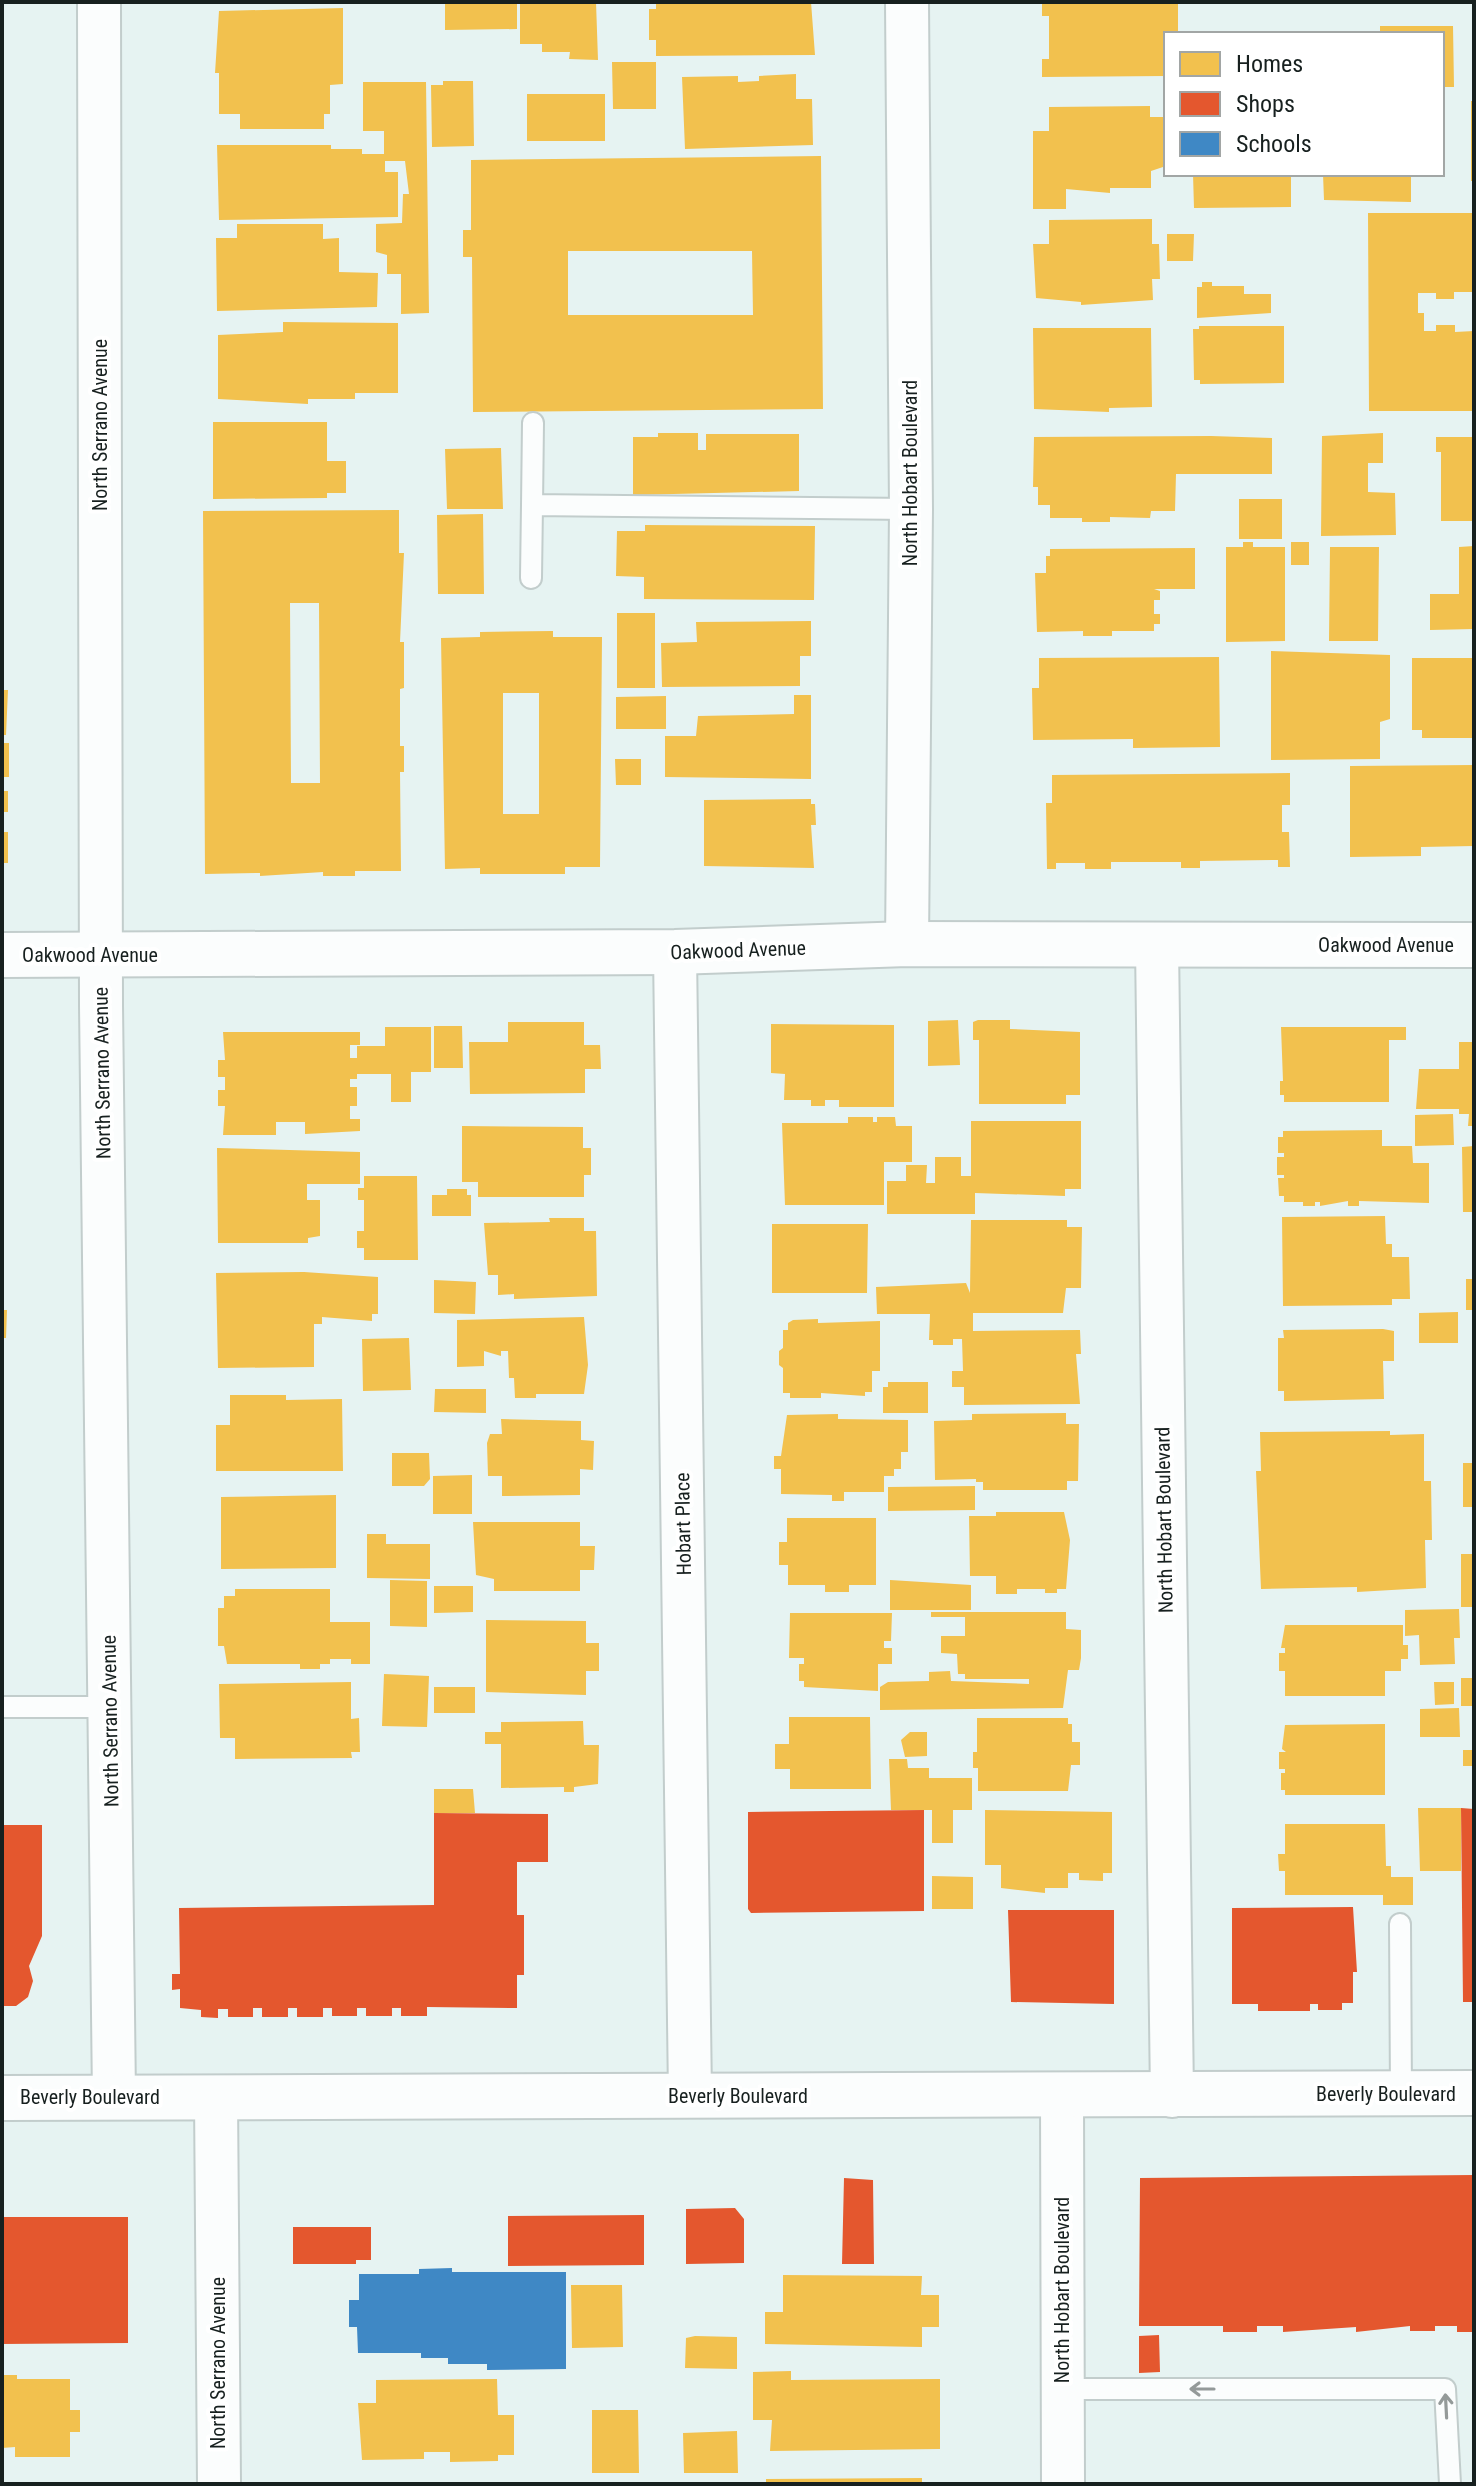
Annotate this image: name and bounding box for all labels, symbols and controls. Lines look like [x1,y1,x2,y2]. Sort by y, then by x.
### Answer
legend [1164,32,1444,176]
text: Homes [1236,50,1303,78]
text: Shops [1236,90,1295,118]
text: Schools [1236,130,1312,158]
street label: North Serrano Avenue [88,339,112,511]
street label: North Hobart Boulevard [898,380,922,566]
street label: Oakwood Avenue [1318,933,1454,957]
street label: Oakwood Avenue [670,936,806,964]
street label: Oakwood Avenue [22,943,158,967]
street label: North Serrano Avenue [88,987,116,1159]
street label: North Hobart Boulevard [1150,1427,1178,1613]
street label: Hobart Place [670,1472,696,1576]
street label: North Serrano Avenue [96,1635,124,1807]
street label: Beverly Boulevard [1316,2082,1456,2106]
street label: Beverly Boulevard [668,2084,808,2108]
street label: Beverly Boulevard [20,2085,160,2109]
street label: North Hobart Boulevard [1050,2197,1074,2383]
street label: North Serrano Avenue [206,2277,230,2449]
one-way arrow [1189,2381,1216,2397]
one-way arrow [1439,2393,1454,2420]

